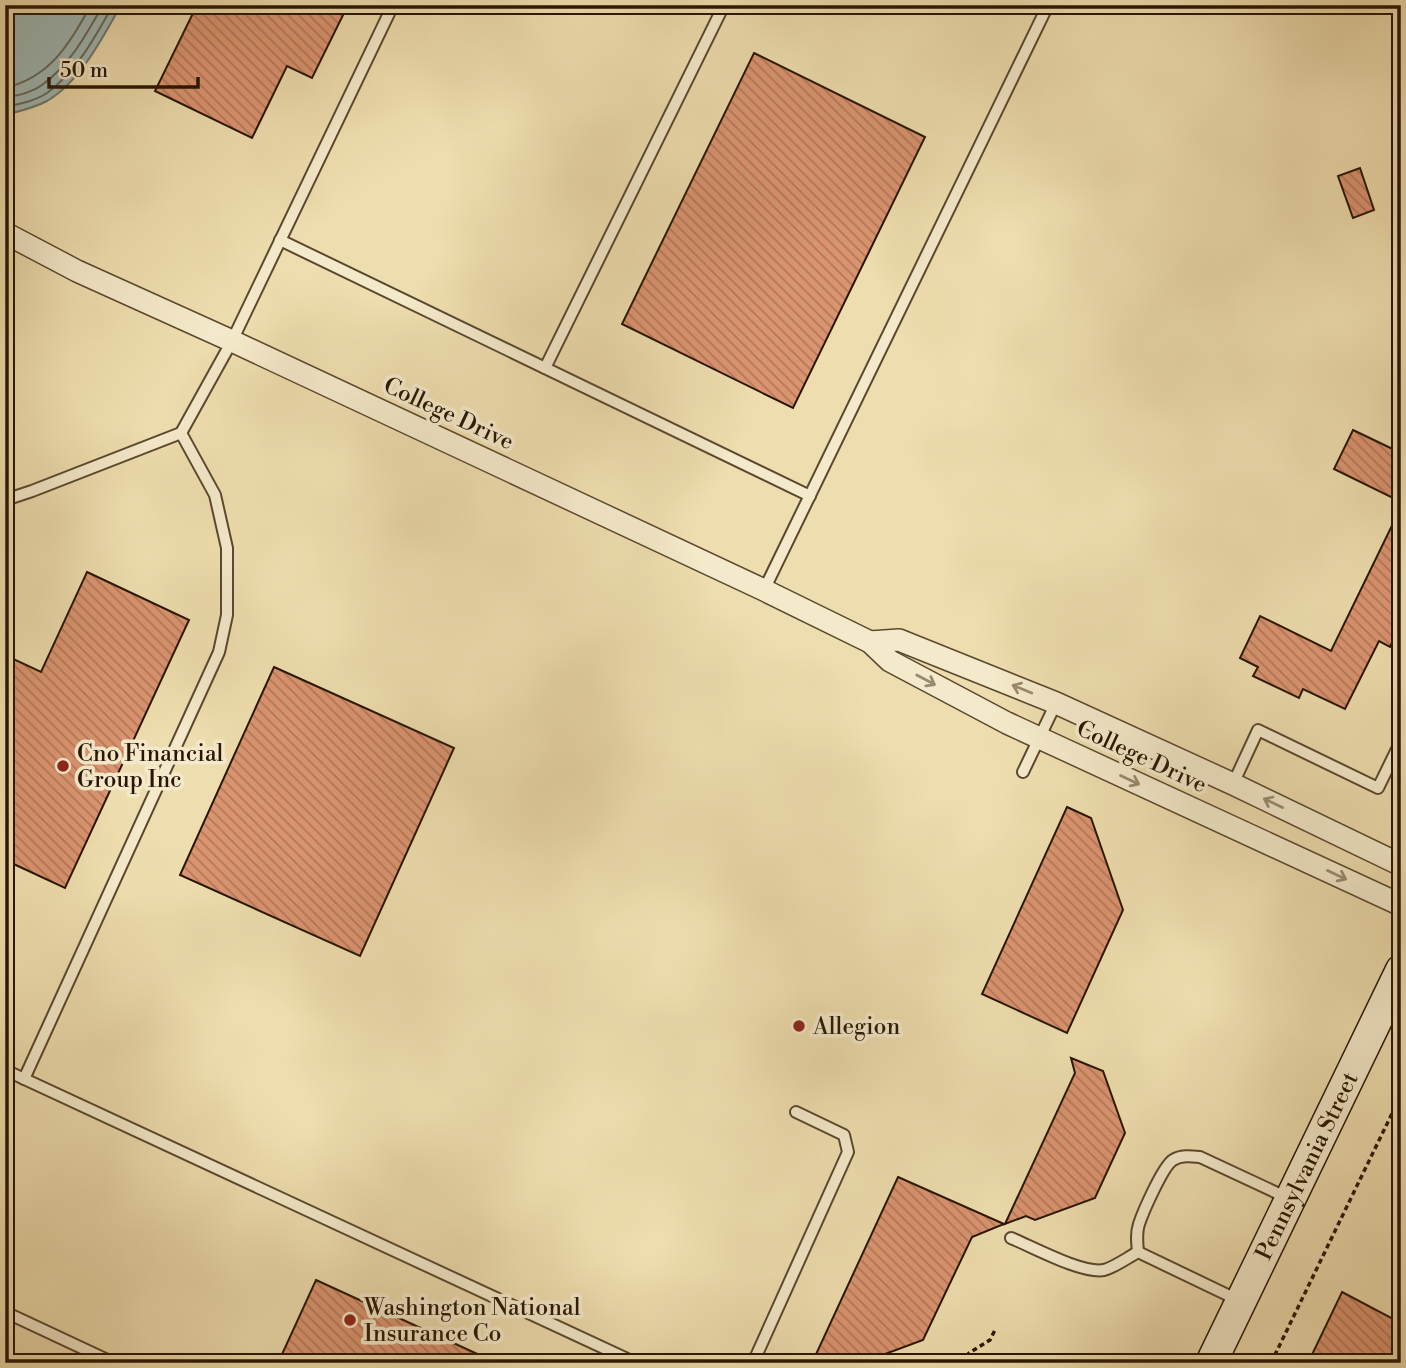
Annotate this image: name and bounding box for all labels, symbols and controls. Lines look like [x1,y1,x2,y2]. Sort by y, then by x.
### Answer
scale bar [49,46,198,90]
text: 50 m [60,58,108,84]
street label: College Drive [379,372,518,456]
one-way arrow [915,674,936,688]
one-way arrow [1011,681,1033,694]
street label: College Drive [1072,715,1211,799]
place label: Cno Financial Group Inc [77,740,224,794]
marker: Cno Financial Group Inc [55,758,71,774]
one-way arrow [1119,774,1140,787]
one-way arrow [1263,796,1284,810]
one-way arrow [1326,869,1347,882]
place label: Allegion [812,1013,900,1041]
marker: Allegion [791,1018,807,1034]
street label: Pennsylvania Street [1250,1068,1365,1265]
place label: Washington National Insurance Co [363,1294,581,1348]
marker: Washington National Insurance Co [342,1312,358,1328]

